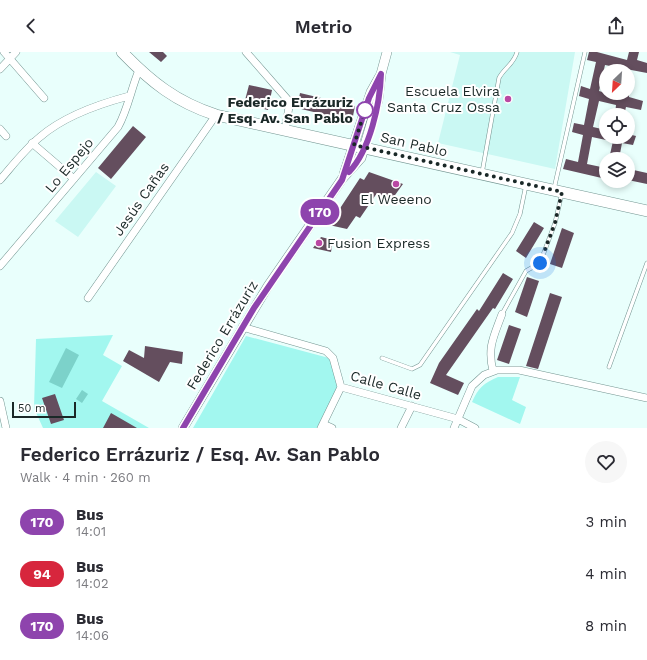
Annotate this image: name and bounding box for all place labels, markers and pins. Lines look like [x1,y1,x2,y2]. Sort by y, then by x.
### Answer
place label: Escuela Elvira Santa Cruz Ossa [387,83,500,115]
place label: Federico Errázuriz / Esq. Av. San Pablo [217,94,353,126]
marker: Escuela Elvira Santa Cruz Ossa [503,94,513,104]
marker: Federico Errázuriz / Esq. Av. San Pablo [356,101,374,119]
marker: El Weeeno [391,179,401,189]
place label: El Weeeno [360,191,432,207]
place label: Fusion Express [327,235,430,251]
marker: Fusion Express [314,238,324,248]

